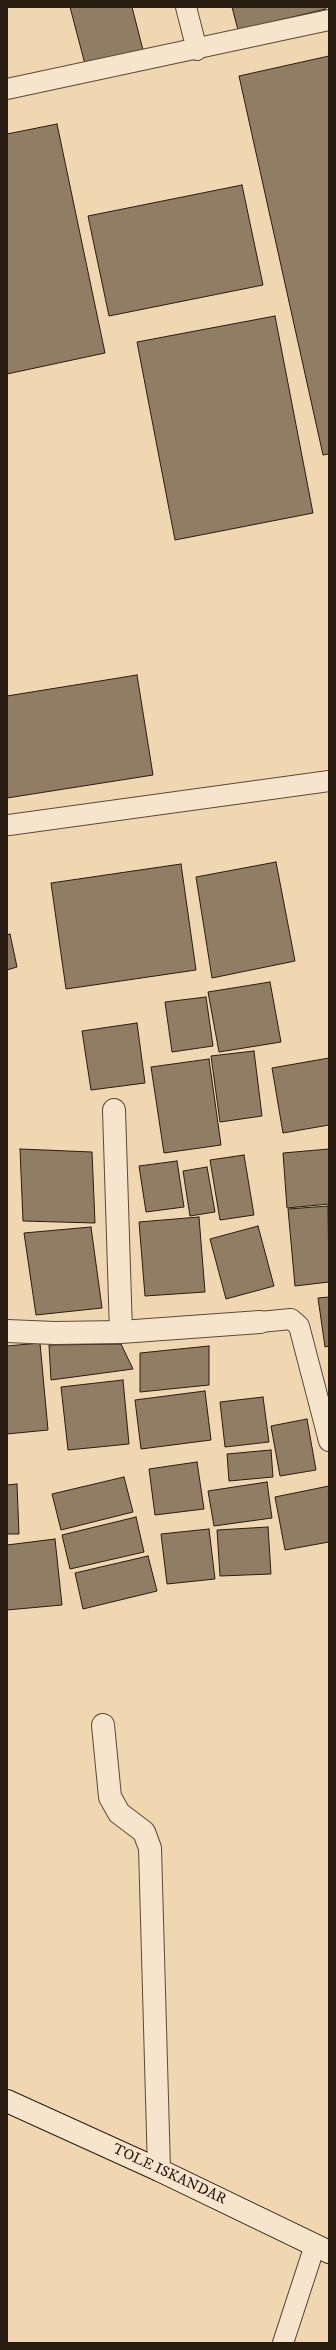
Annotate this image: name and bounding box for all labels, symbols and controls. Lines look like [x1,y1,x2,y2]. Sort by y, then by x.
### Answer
street label: TOLE ISKANDAR [109,2141,229,2209]

